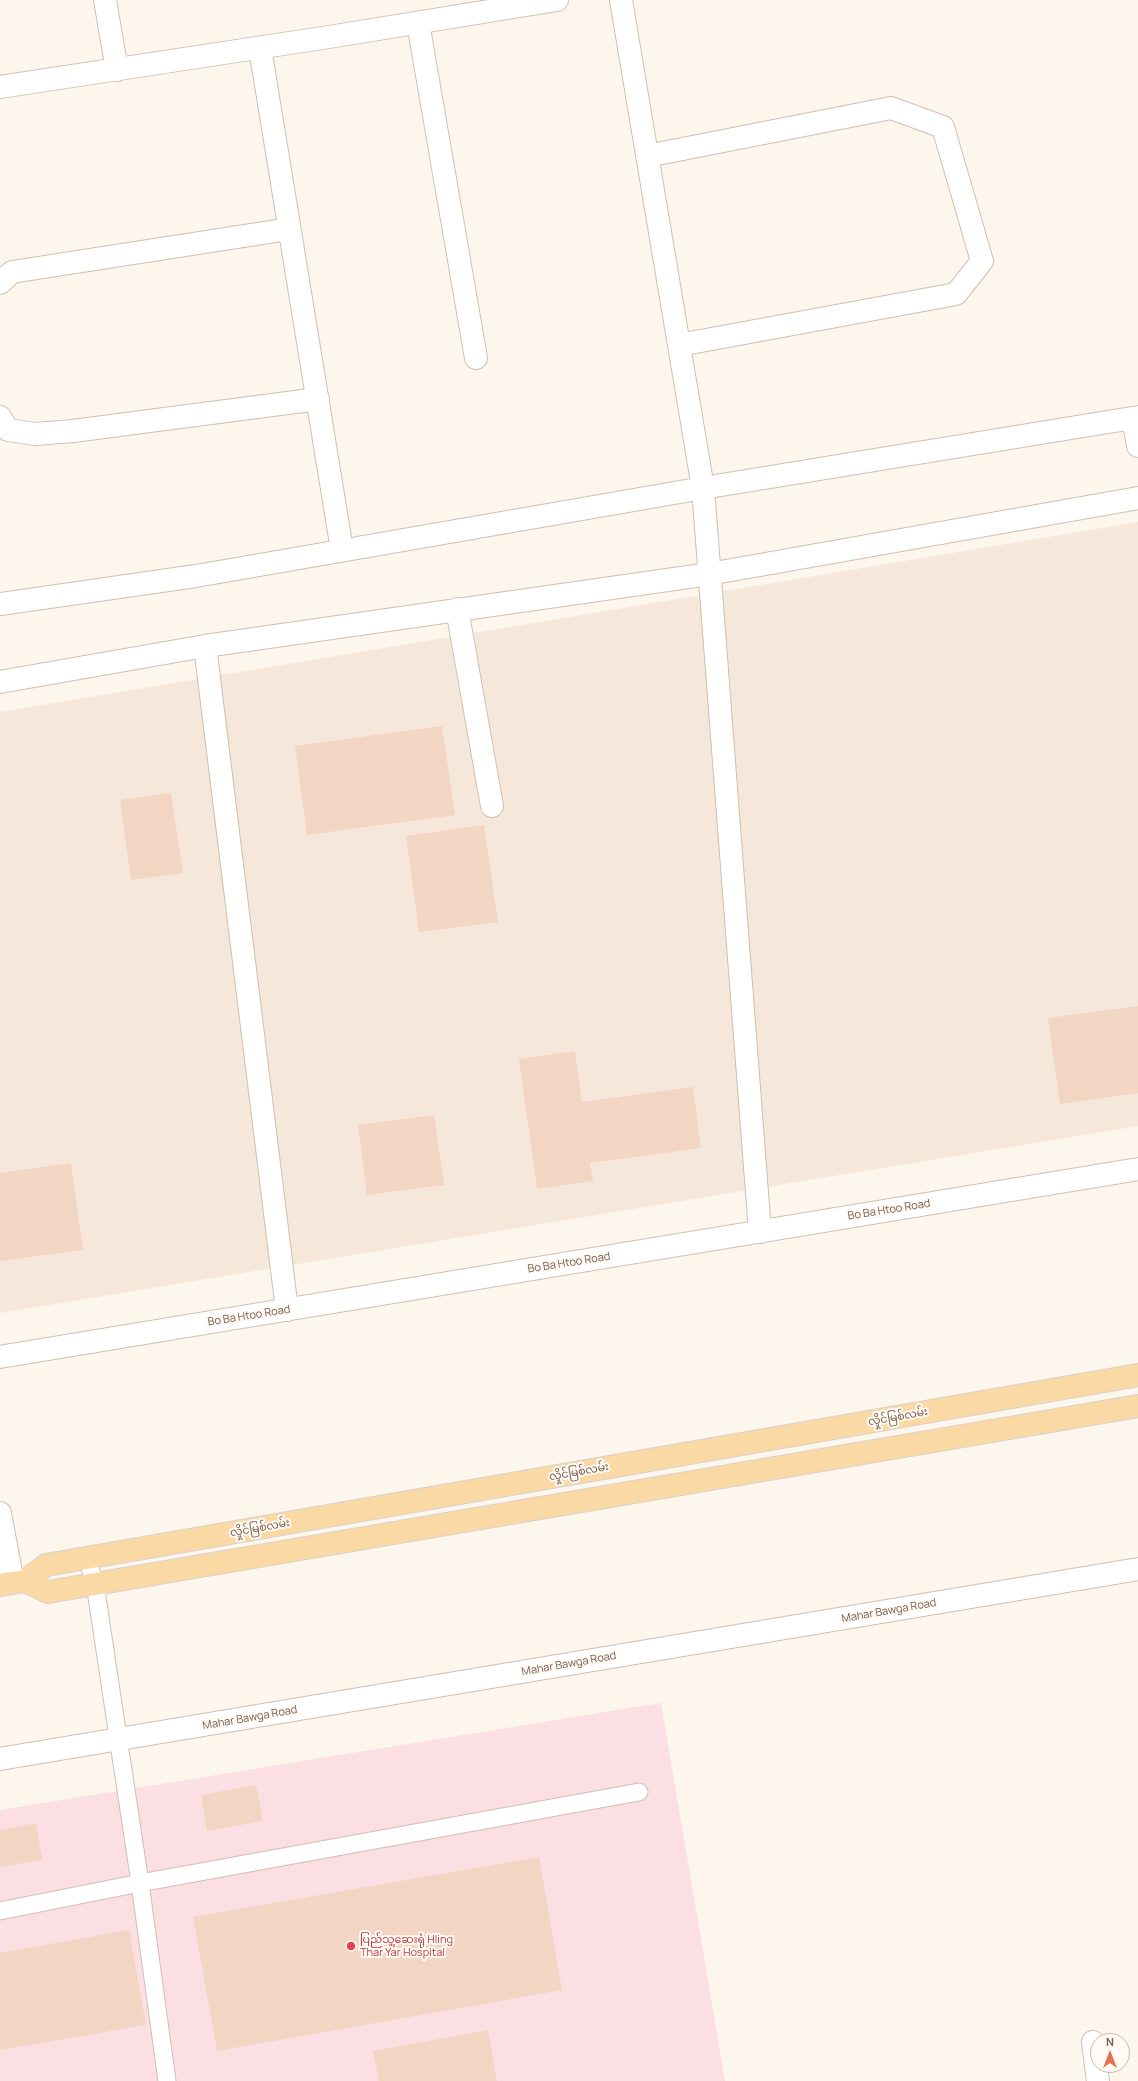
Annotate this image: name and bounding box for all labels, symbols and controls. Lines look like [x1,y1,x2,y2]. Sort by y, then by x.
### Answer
street label: Bo Ba Htoo Road [847,1197,931,1223]
street label: Bo Ba Htoo Road [527,1250,611,1276]
street label: Bo Ba Htoo Road [207,1303,291,1329]
street label: လှိုင်မြစ်လမ်း [867,1405,929,1429]
street label: လှိုင်မြစ်လမ်း [548,1460,610,1484]
street label: လှိုင်မြစ်လမ်း [229,1516,291,1540]
street label: Mahar Bawga Road [841,1596,937,1626]
street label: Mahar Bawga Road [521,1649,617,1679]
street label: Mahar Bawga Road [202,1703,298,1733]
place label: ပြည်သူ့ဆေးရုံ Hling Thar Yar Hospital [360,1933,453,1959]
marker: ပြည်သူ့ဆေးရုံ Hling Thar Yar Hospital [345,1940,357,1952]
north arrow [1090,2033,1130,2073]
text: N [1106,2034,1114,2049]

